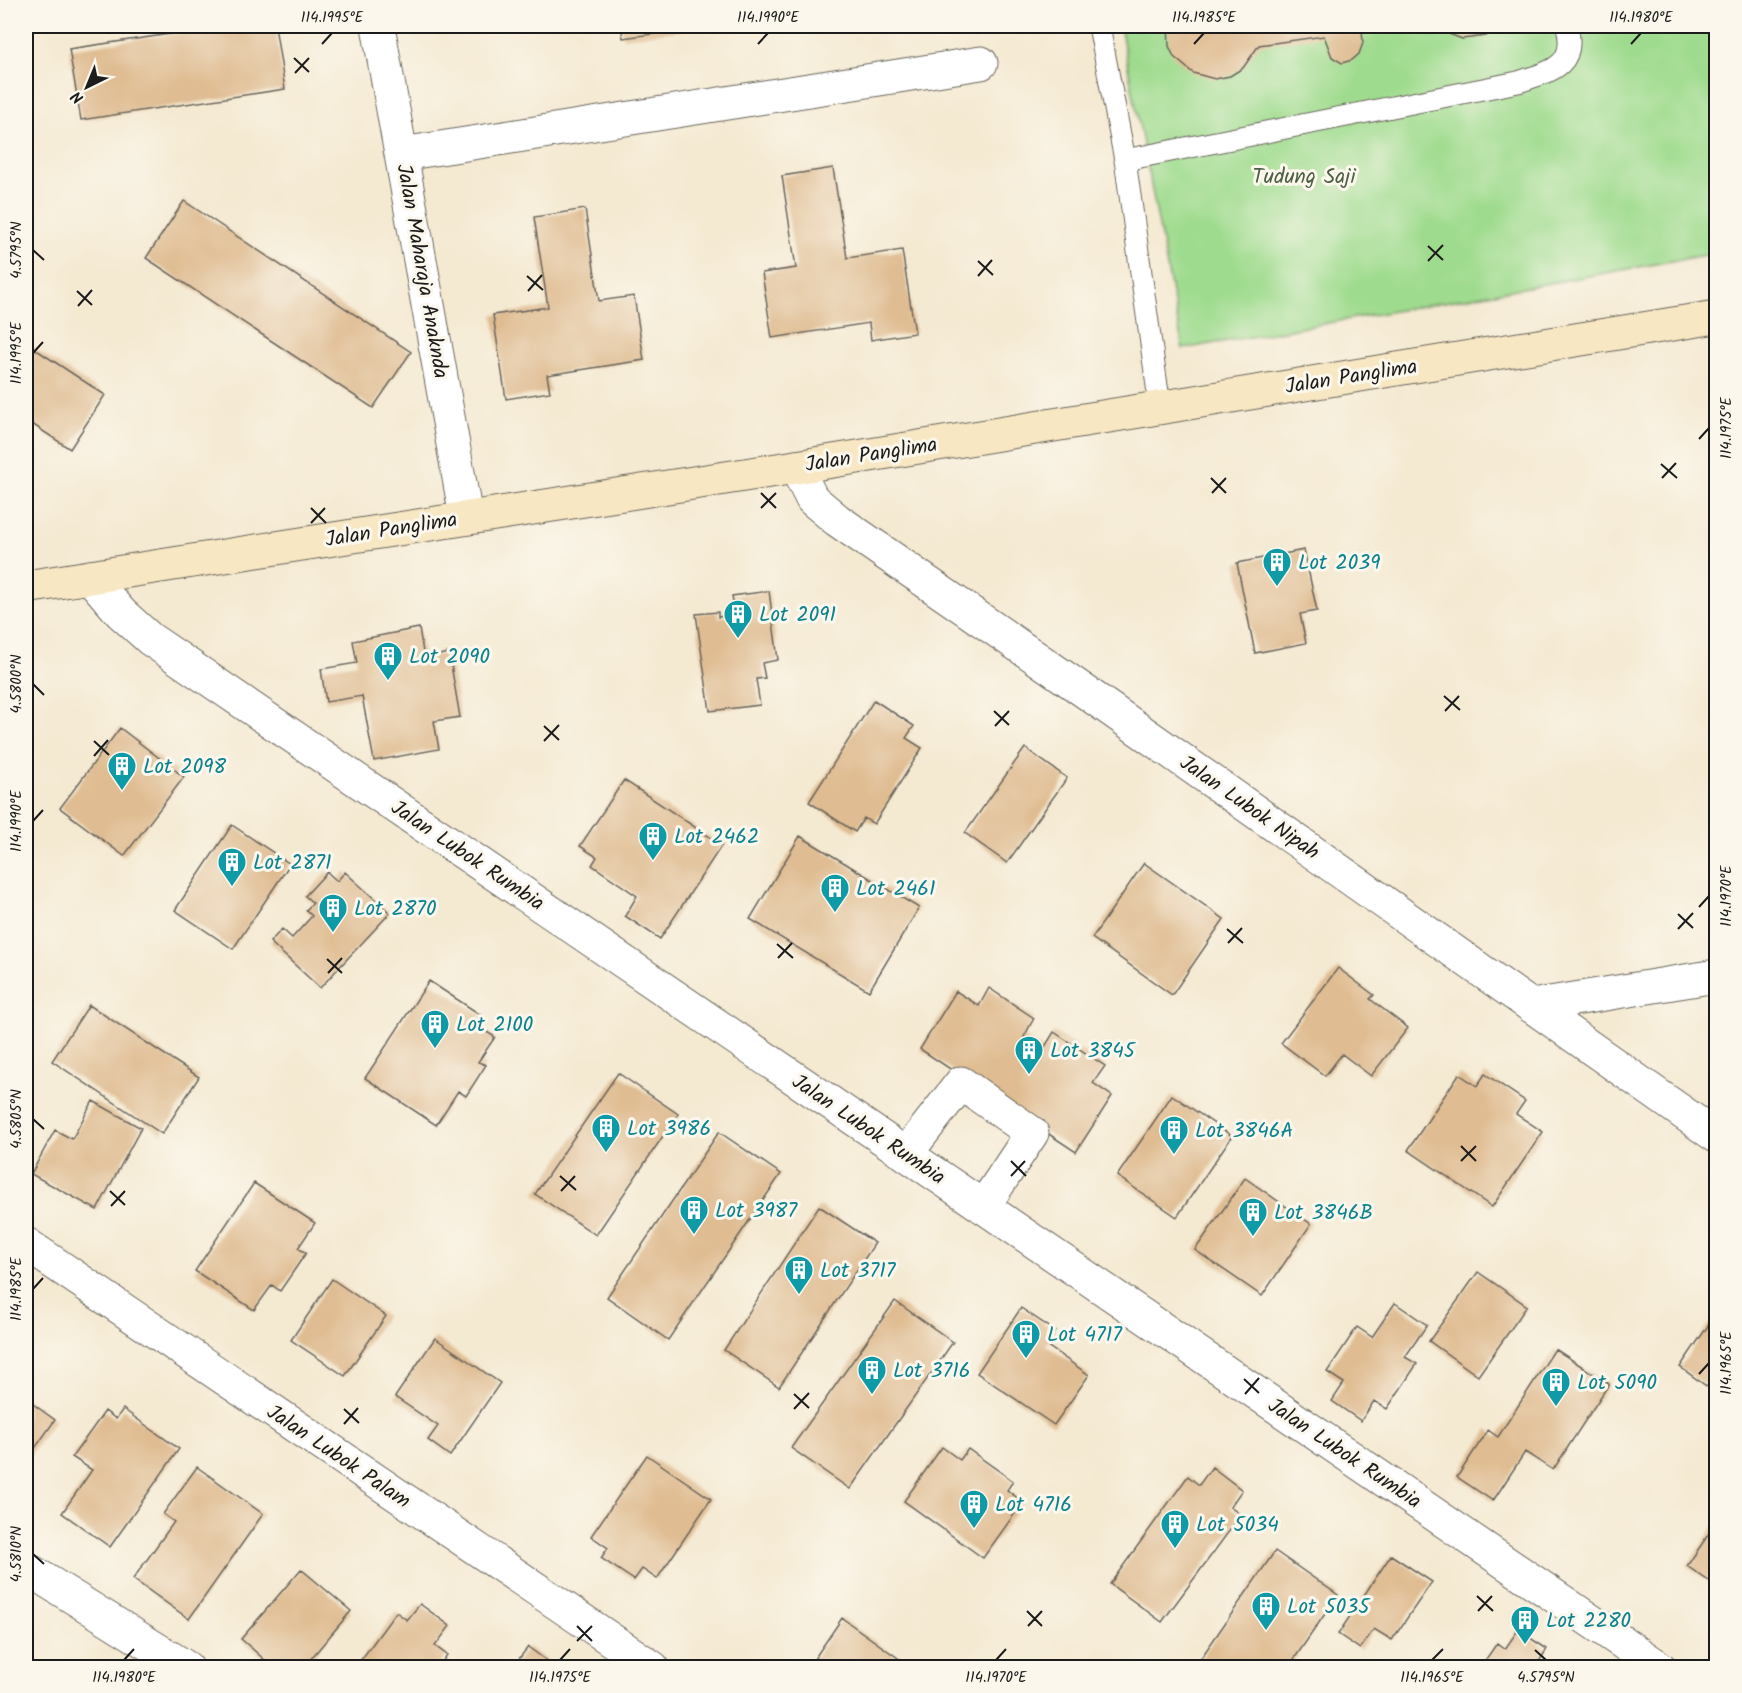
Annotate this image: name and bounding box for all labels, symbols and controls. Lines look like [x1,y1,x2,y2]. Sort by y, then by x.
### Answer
text: 114.1995°E [301,6,364,30]
text: 114.1990°E [737,6,800,30]
text: 114.1985°E [1172,6,1237,30]
text: 114.1980°E [1609,6,1674,30]
north arrow [57,57,117,117]
text: N [66,84,90,109]
street label: Jalan Maharaja Anaknda [386,161,457,381]
park label: Tudung Saji [1253,161,1356,194]
text: 4.5795°N [5,221,29,279]
text: 114.1995°E [5,321,29,384]
street label: Jalan Panglima [1283,351,1420,404]
text: 114.1975°E [1715,396,1739,459]
street label: Jalan Panglima [803,429,940,482]
street label: Jalan Panglima [323,504,460,557]
building icon: Lot 2039 [1261,546,1293,588]
place label: Lot 2039 [1298,547,1380,580]
building icon: Lot 2091 [722,598,754,640]
place label: Lot 2091 [759,599,836,632]
building icon: Lot 2090 [372,640,404,682]
place label: Lot 2090 [409,641,490,674]
text: 4.5800°N [5,654,29,714]
street label: Jalan Lubok Nipah [1172,747,1326,869]
building icon: Lot 2098 [106,750,138,792]
place label: Lot 2098 [143,751,226,784]
text: 114.1990°E [5,789,29,852]
street label: Jalan Lubok Rumbia [383,792,551,920]
building icon: Lot 2462 [637,820,669,862]
place label: Lot 2462 [674,821,759,854]
building icon: Lot 2871 [216,846,248,888]
place label: Lot 2871 [253,847,332,880]
text: 114.1970°E [1715,864,1739,927]
building icon: Lot 2461 [819,872,851,914]
place label: Lot 2461 [856,873,936,906]
building icon: Lot 2870 [317,892,349,934]
place label: Lot 2870 [354,893,437,926]
building icon: Lot 2100 [419,1008,451,1050]
place label: Lot 2100 [456,1009,533,1042]
building icon: Lot 3845 [1013,1034,1045,1076]
place label: Lot 3845 [1050,1035,1137,1068]
street label: Jalan Lubok Rumbia [784,1066,952,1194]
text: 4.5805°N [5,1089,29,1149]
building icon: Lot 3986 [590,1112,622,1154]
place label: Lot 3986 [627,1113,711,1146]
building icon: Lot 3846A [1158,1114,1190,1156]
place label: Lot 3846A [1195,1115,1293,1148]
building icon: Lot 3987 [678,1194,710,1236]
place label: Lot 3987 [715,1195,798,1228]
building icon: Lot 3846B [1237,1196,1269,1238]
place label: Lot 3846B [1274,1197,1373,1230]
building icon: Lot 3717 [783,1254,815,1296]
place label: Lot 3717 [820,1255,897,1288]
text: 114.1985°E [5,1256,29,1321]
building icon: Lot 4717 [1010,1318,1042,1360]
place label: Lot 4717 [1047,1319,1123,1352]
text: 114.1965°E [1715,1330,1739,1395]
building icon: Lot 3716 [856,1354,888,1396]
place label: Lot 3716 [893,1355,970,1388]
building icon: Lot 5090 [1540,1366,1572,1408]
place label: Lot 5090 [1577,1367,1657,1400]
street label: Jalan Lubok Rumbia [1260,1390,1428,1518]
street label: Jalan Lubok Palam [259,1397,417,1518]
building icon: Lot 4716 [958,1488,990,1530]
place label: Lot 4716 [995,1489,1072,1522]
building icon: Lot 5034 [1159,1508,1191,1550]
place label: Lot 5034 [1196,1509,1279,1542]
text: 4.5810°N [5,1526,29,1582]
building icon: Lot 5035 [1250,1590,1282,1632]
place label: Lot 5035 [1287,1591,1371,1624]
building icon: Lot 2280 [1509,1604,1541,1646]
place label: Lot 2280 [1546,1605,1631,1638]
text: 114.1980°E [92,1666,157,1690]
text: 114.1975°E [529,1666,592,1690]
text: 114.1970°E [965,1666,1028,1690]
text: 114.1965°E [1400,1666,1465,1690]
text: 4.5795°N [1517,1666,1575,1690]

